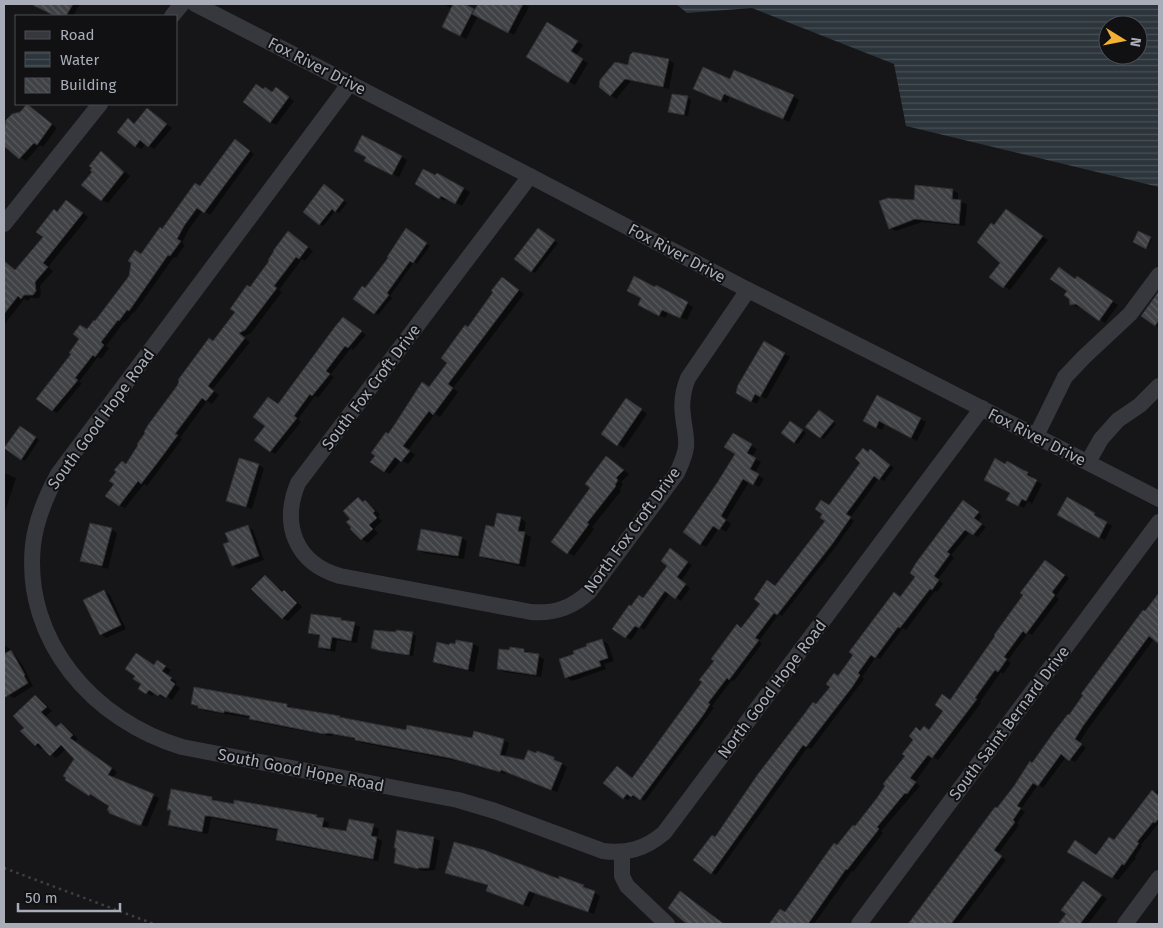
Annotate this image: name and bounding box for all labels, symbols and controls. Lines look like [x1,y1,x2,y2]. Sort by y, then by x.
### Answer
legend [15,15,178,105]
north arrow [1098,15,1148,65]
text: Road [60,26,95,44]
street label: Fox River Drive [265,33,369,99]
text: N [1126,36,1144,48]
text: Water [60,51,99,69]
text: Building [60,76,116,94]
street label: Fox River Drive [625,219,729,287]
street label: South Fox Croft Drive [318,321,424,453]
street label: South Good Hope Road [44,345,158,493]
street label: Fox River Drive [985,404,1089,470]
street label: North Fox Croft Drive [580,463,684,597]
street label: North Good Hope Road [714,616,830,762]
street label: South Saint Bernard Drive [945,642,1073,804]
street label: South Good Hope Road [216,745,386,795]
scale bar [18,880,120,912]
text: 50 m [25,889,58,907]

